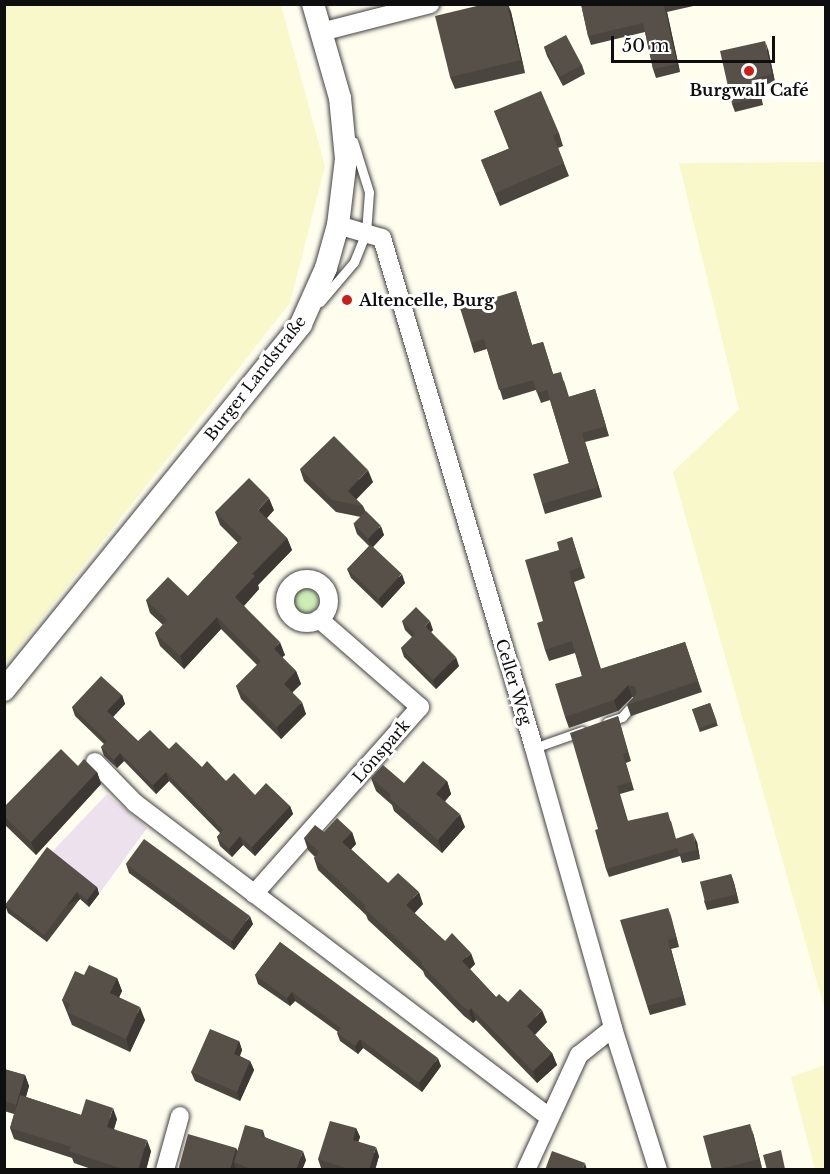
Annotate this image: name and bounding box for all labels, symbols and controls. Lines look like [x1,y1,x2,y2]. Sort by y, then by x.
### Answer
scale bar [614,24,778,62]
text: 50 m [622,35,670,57]
marker: Burgwall Café [742,64,756,78]
place label: Burgwall Café [689,80,809,100]
place label: Altencelle, Burg [359,290,494,310]
marker: Altencelle, Burg [340,293,354,307]
street label: Burger Landstraße [200,312,310,444]
street label: Celler Weg [492,636,536,728]
street label: Lönspark [348,715,414,787]

